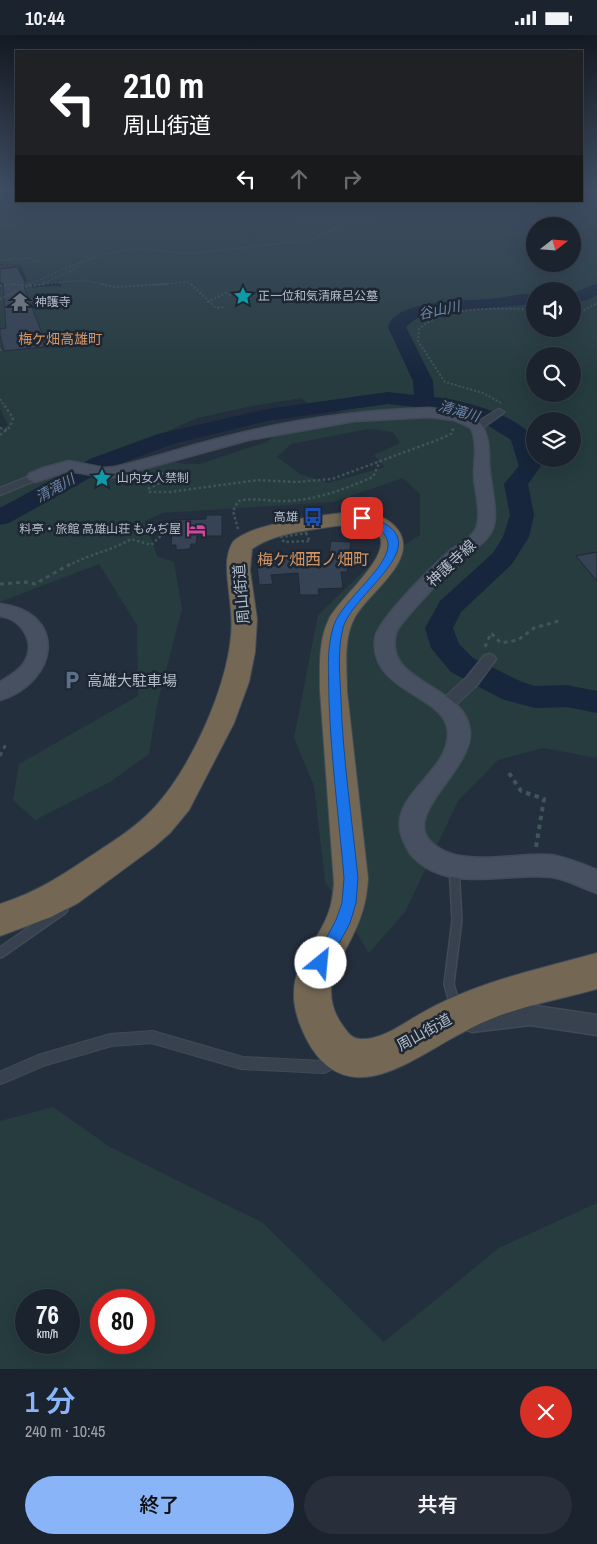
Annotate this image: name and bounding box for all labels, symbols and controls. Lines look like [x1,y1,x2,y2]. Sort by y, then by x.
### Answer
text: 10:44 [25,5,65,31]
text: 210 m [123,62,204,109]
icon: left [40,70,105,135]
text: 周山街道 [123,110,211,140]
icon: left [232,165,260,193]
icon: ahead [285,165,313,193]
icon: right [338,165,366,193]
north arrow [526,217,581,273]
map controls [526,217,581,467]
button: sound [526,282,581,337]
place icon: 正一位和気清麻呂公墓 [232,285,254,307]
place label: 正一位和気清麻呂公墓 [258,288,378,304]
temple icon: 神護寺 [9,291,31,313]
place label: 神護寺 [35,294,71,310]
water label: 谷山川 [417,296,463,323]
district label: 梅ケ畑高雄町 [18,330,102,348]
button: search [526,347,581,402]
water label: 清滝川 [436,397,484,426]
button: layers [526,412,581,467]
place icon: 山内女人禁制 [91,467,113,489]
water label: 清滝川 [32,469,79,506]
place label: 山内女人禁制 [117,470,189,486]
pin [341,497,383,539]
icon: arrive [348,504,376,532]
bus stop icon: 高雄 [302,506,324,528]
place label: 高雄 [274,509,298,525]
hotel icon: 料亭・旅館 高雄山荘 もみぢ屋 [185,518,207,540]
place label: 料亭・旅館 高雄山荘 もみぢ屋 [20,521,181,537]
street label: 神護寺線 [422,535,480,591]
district label: 梅ケ畑西ノ畑町 [257,548,369,570]
street label: 周山街道 [228,563,254,625]
parking icon: 高雄大駐車場 [61,669,83,691]
place label: 高雄大駐車場 [87,670,177,691]
position arrow [294,936,346,988]
street label: 周山街道 [393,1008,455,1056]
speed limit sign: 80 [90,1289,155,1354]
text: 76 [36,1298,59,1332]
text: km/h [37,1326,58,1342]
text: 1 分 [25,1381,76,1421]
button: close [520,1386,572,1438]
text: 240 m · 10:45 [25,1420,105,1442]
button: 終了 [25,1476,294,1534]
button: 共有 [304,1476,572,1534]

